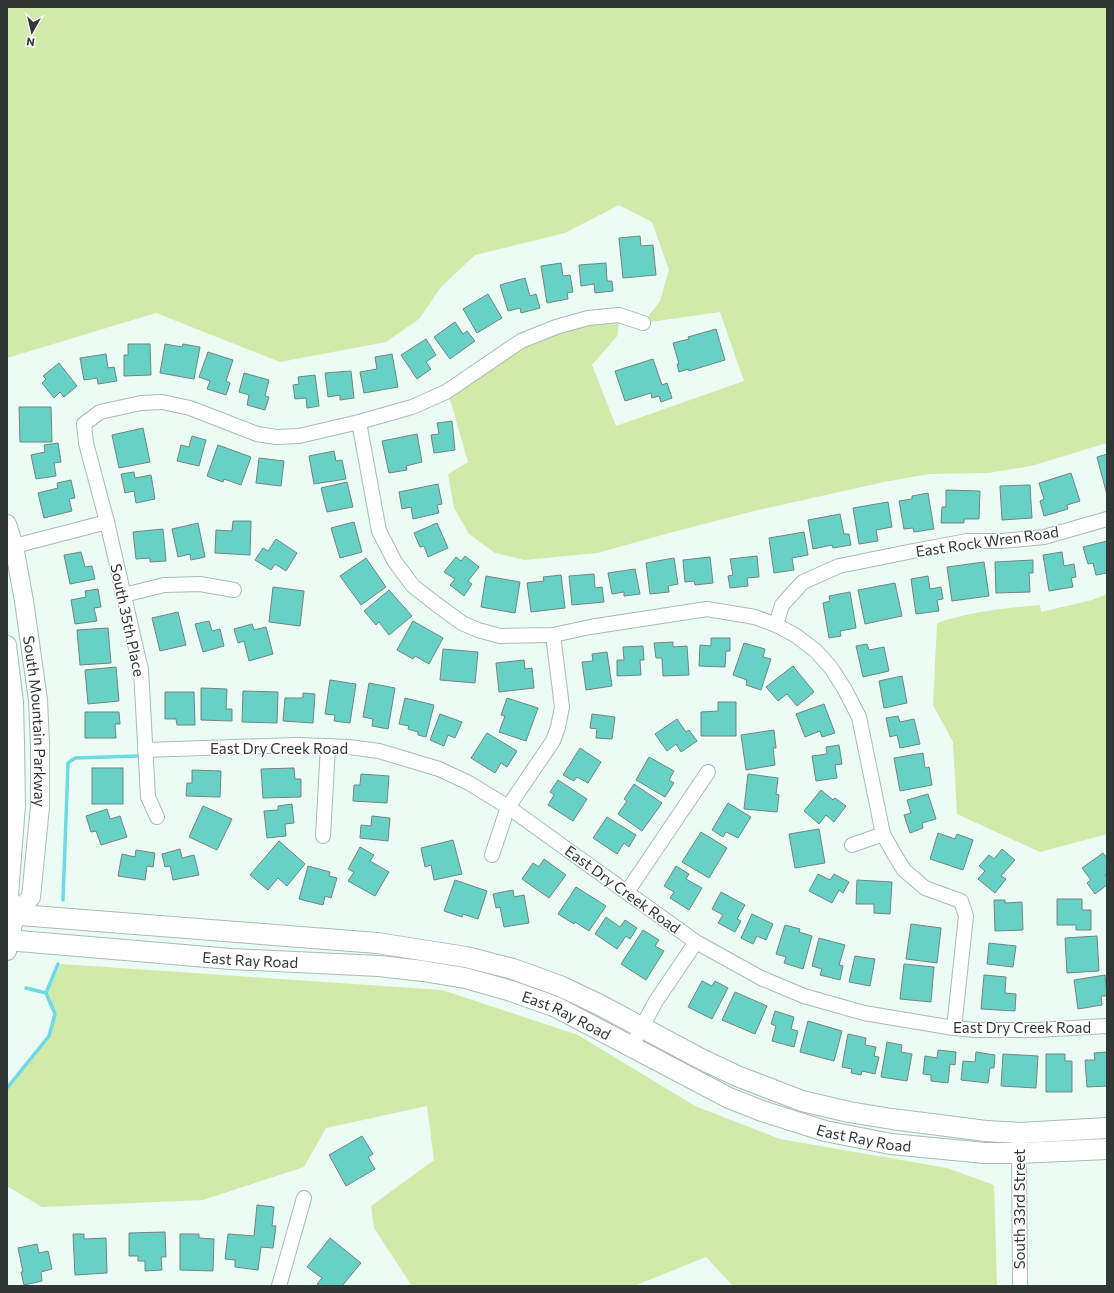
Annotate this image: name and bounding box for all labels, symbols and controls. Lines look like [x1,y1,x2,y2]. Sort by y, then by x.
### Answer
north arrow [12,12,52,52]
text: N [26,35,36,49]
street label: East Rock Wren Road [914,522,1060,560]
street label: South 35th Place [107,562,149,678]
street label: South Mountain Parkway [20,634,49,807]
street label: East Dry Creek Road [210,739,348,757]
street label: East Dry Creek Road [562,841,684,937]
street label: East Ray Road [202,948,299,971]
street label: East Ray Road [520,987,614,1043]
street label: East Dry Creek Road [953,1018,1091,1036]
street label: East Ray Road [814,1120,912,1155]
street label: South 33rd Street [1010,1149,1028,1269]

